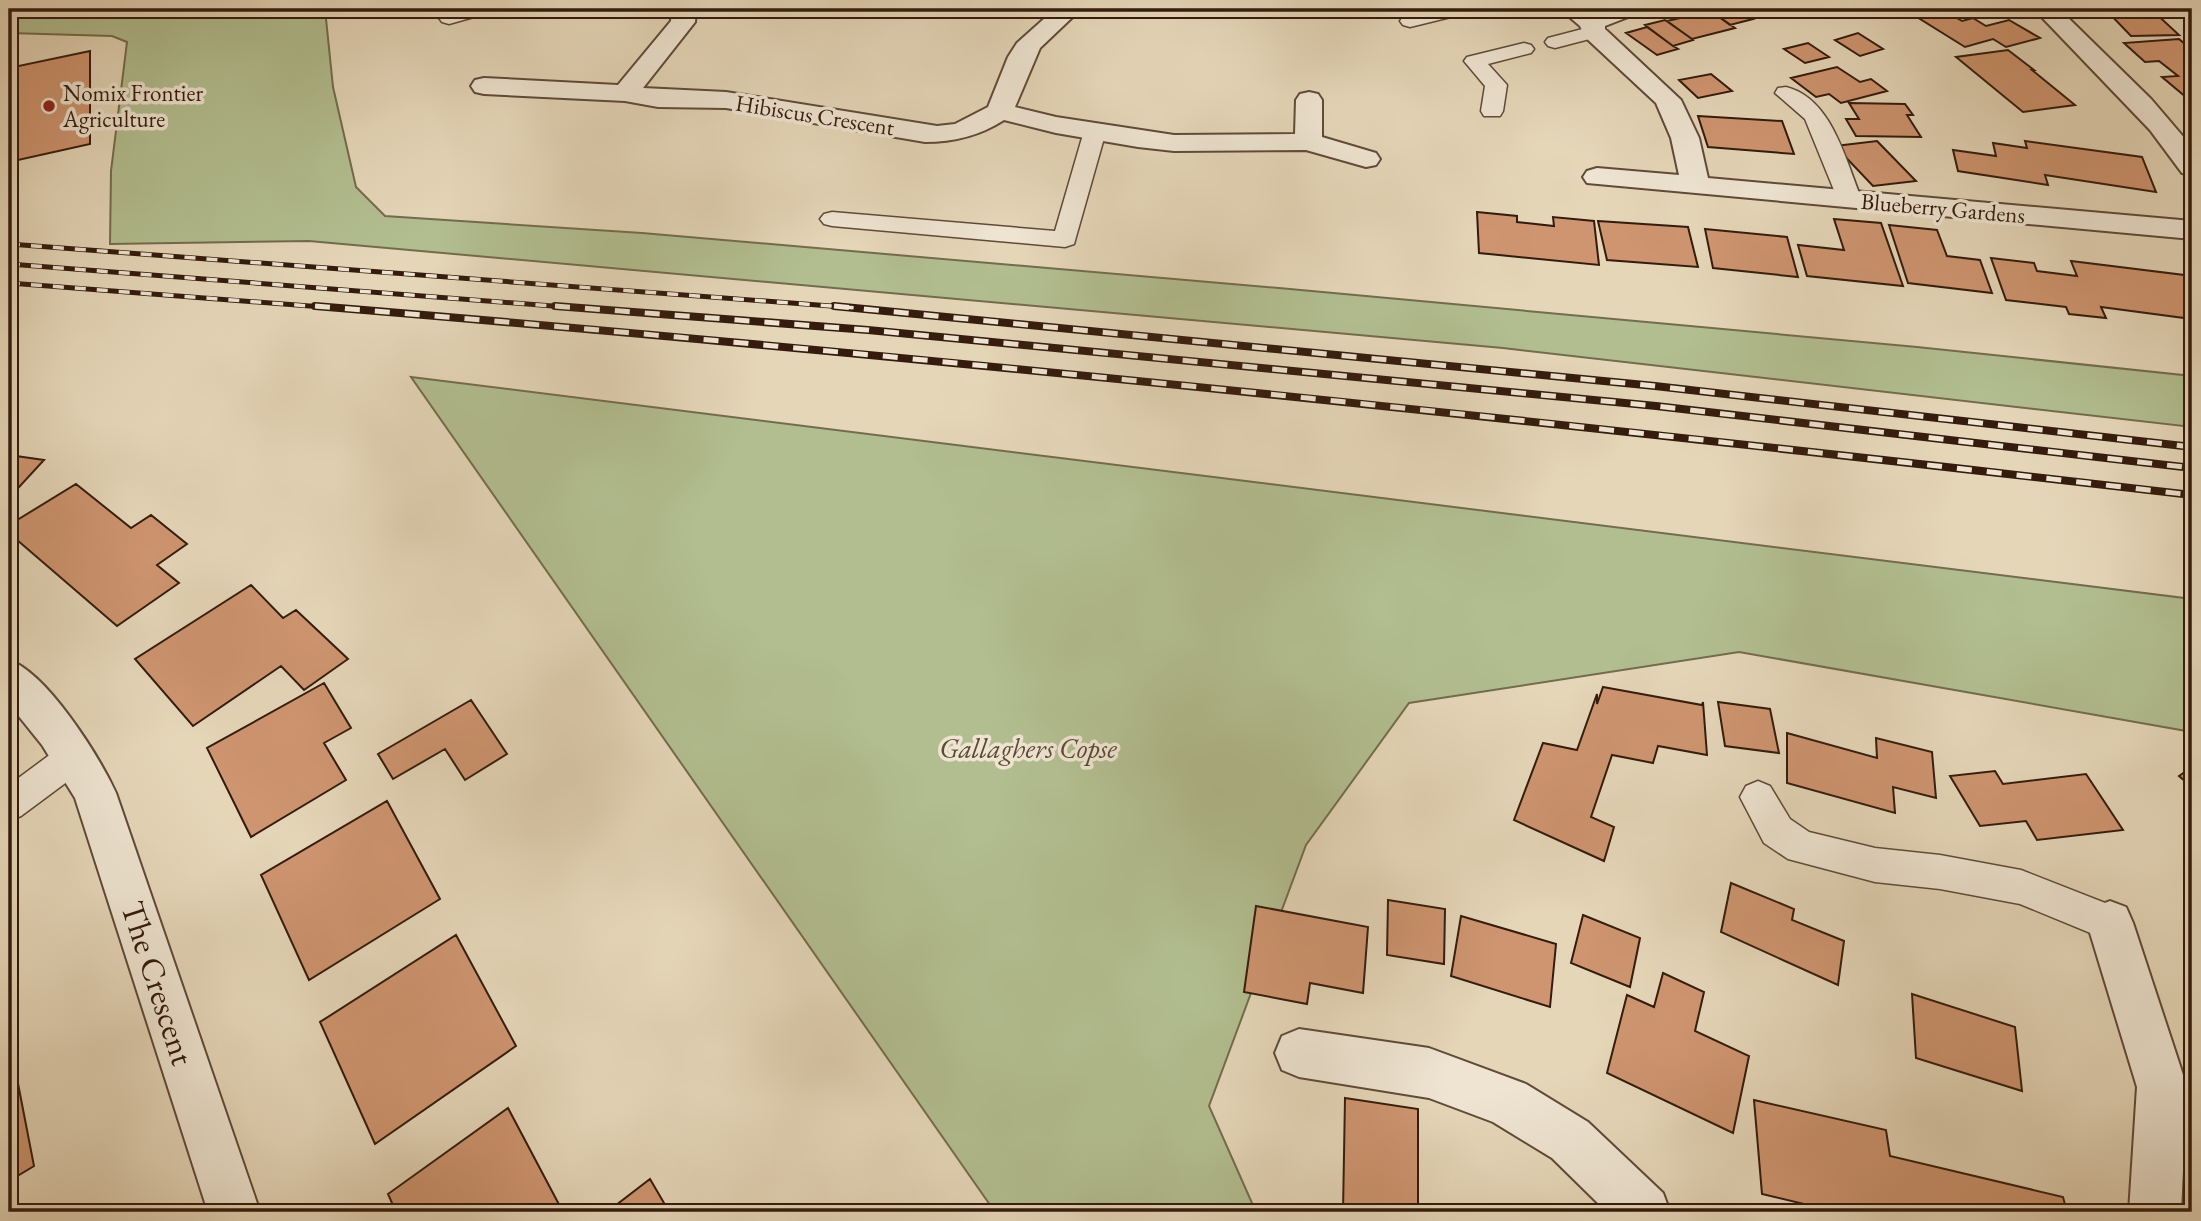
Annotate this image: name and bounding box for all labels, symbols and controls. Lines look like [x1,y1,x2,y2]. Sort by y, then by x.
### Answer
place label: Nomix Frontier Agriculture [62,78,203,134]
street label: Hibiscus Crescent [733,88,897,142]
marker: Nomix Frontier Agriculture [41,98,57,114]
street label: Blueberry Gardens [1860,186,2026,230]
park label: Gallaghers Copse [939,730,1117,766]
street label: The Crescent [111,896,205,1071]

